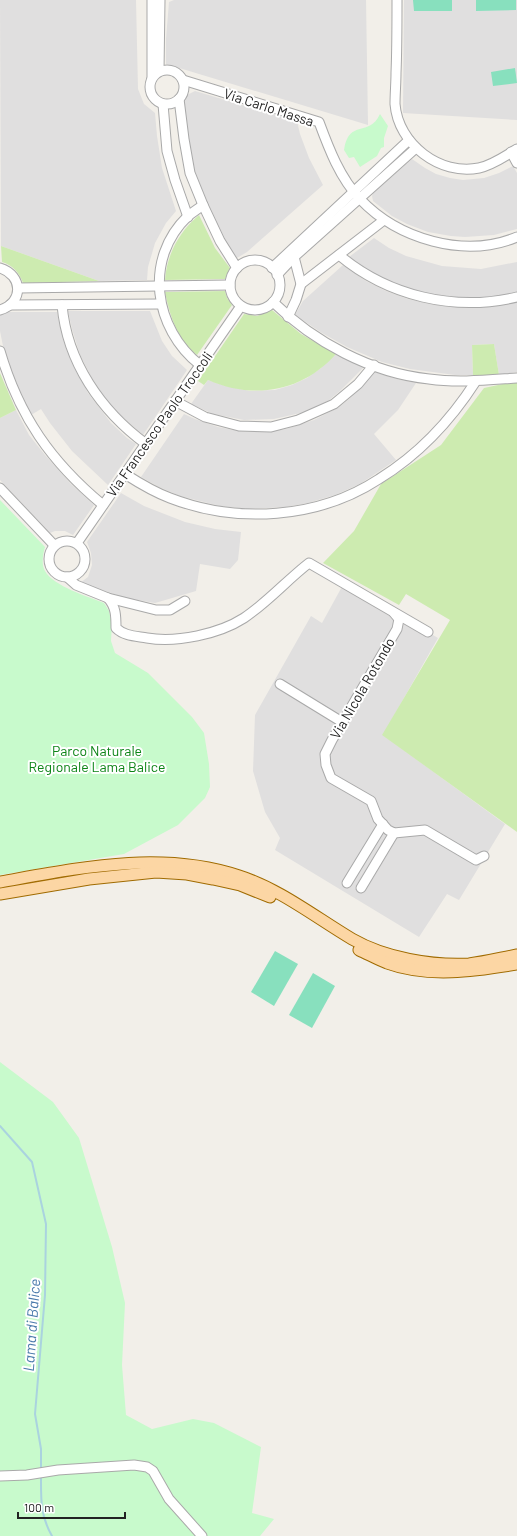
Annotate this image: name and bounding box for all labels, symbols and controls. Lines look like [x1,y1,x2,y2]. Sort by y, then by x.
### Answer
street label: Via Carlo Massa [222,84,316,130]
street label: Via Francesco Paolo Troccoli [102,348,216,500]
street label: Via Nicola Rotondo [326,634,398,742]
park label: Parco Naturale Regionale Lama Balice [29,742,165,775]
water label: Lama di Balice [19,1278,43,1372]
scale bar [18,1494,125,1520]
text: 100 m [24,1500,54,1514]

